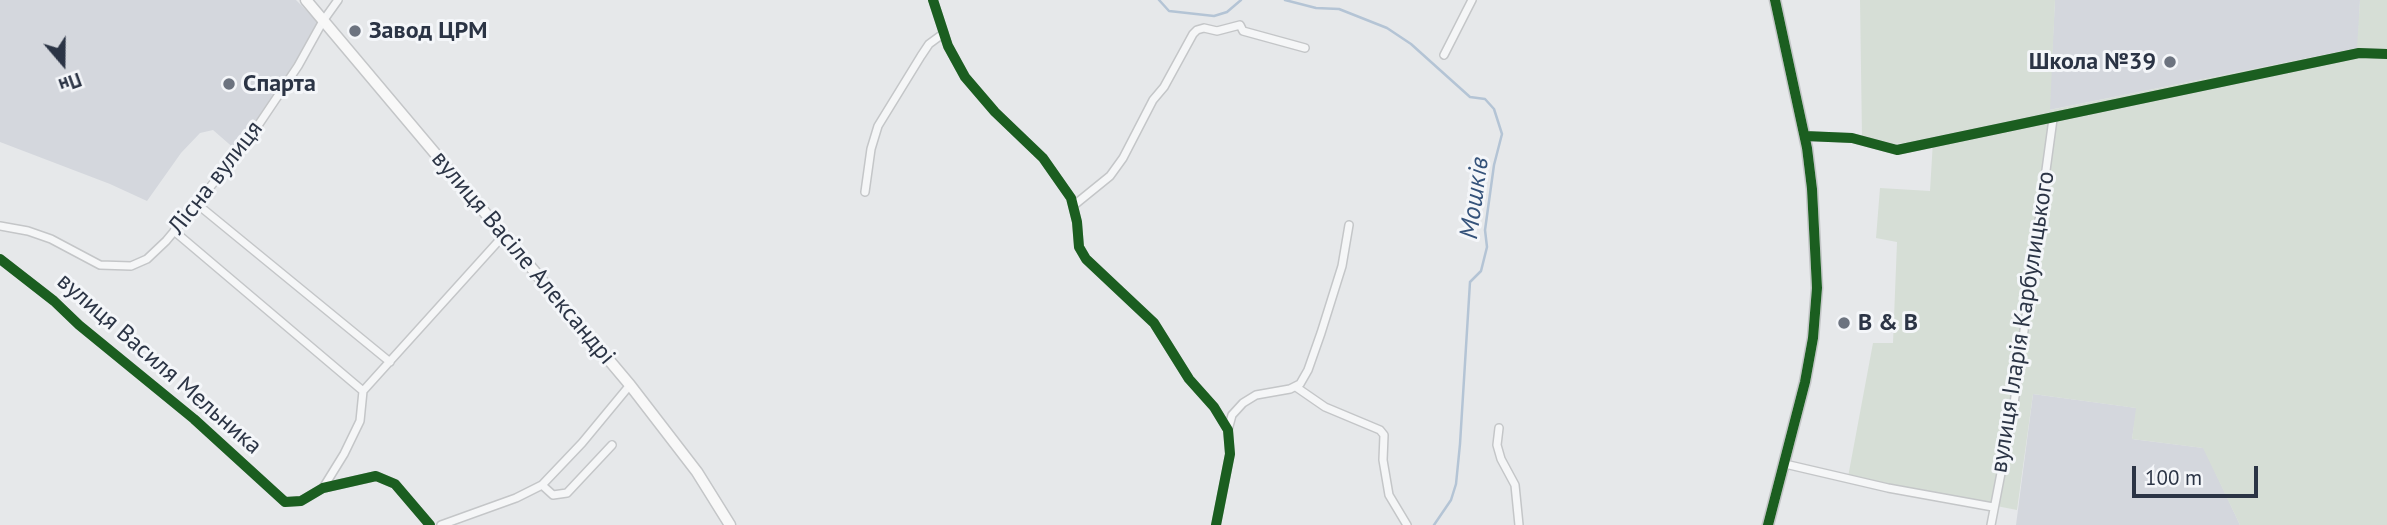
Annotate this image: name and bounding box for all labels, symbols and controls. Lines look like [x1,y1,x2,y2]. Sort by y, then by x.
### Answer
place label: Завод ЦРМ [369,17,488,45]
marker: Завод ЦРМ [347,23,363,39]
north arrow [28,28,98,98]
place label: Школа №39 [2029,48,2156,76]
marker: Школа №39 [2162,54,2178,70]
text: Пн [56,68,85,98]
place label: Спарта [243,70,316,98]
marker: Спарта [221,76,237,92]
street label: Лісна вулиця [163,116,269,240]
street label: вулиця Васіле Александрі [425,145,621,371]
water label: Мошків [1454,155,1496,241]
street label: вулиця Іларія Карбулицького [1985,169,2061,475]
street label: вулиця Василя Мельника [51,267,267,461]
place label: B & B [1858,309,1918,337]
marker: B & B [1836,315,1852,331]
scale bar [2135,452,2261,496]
text: 100 m [2145,464,2202,491]

